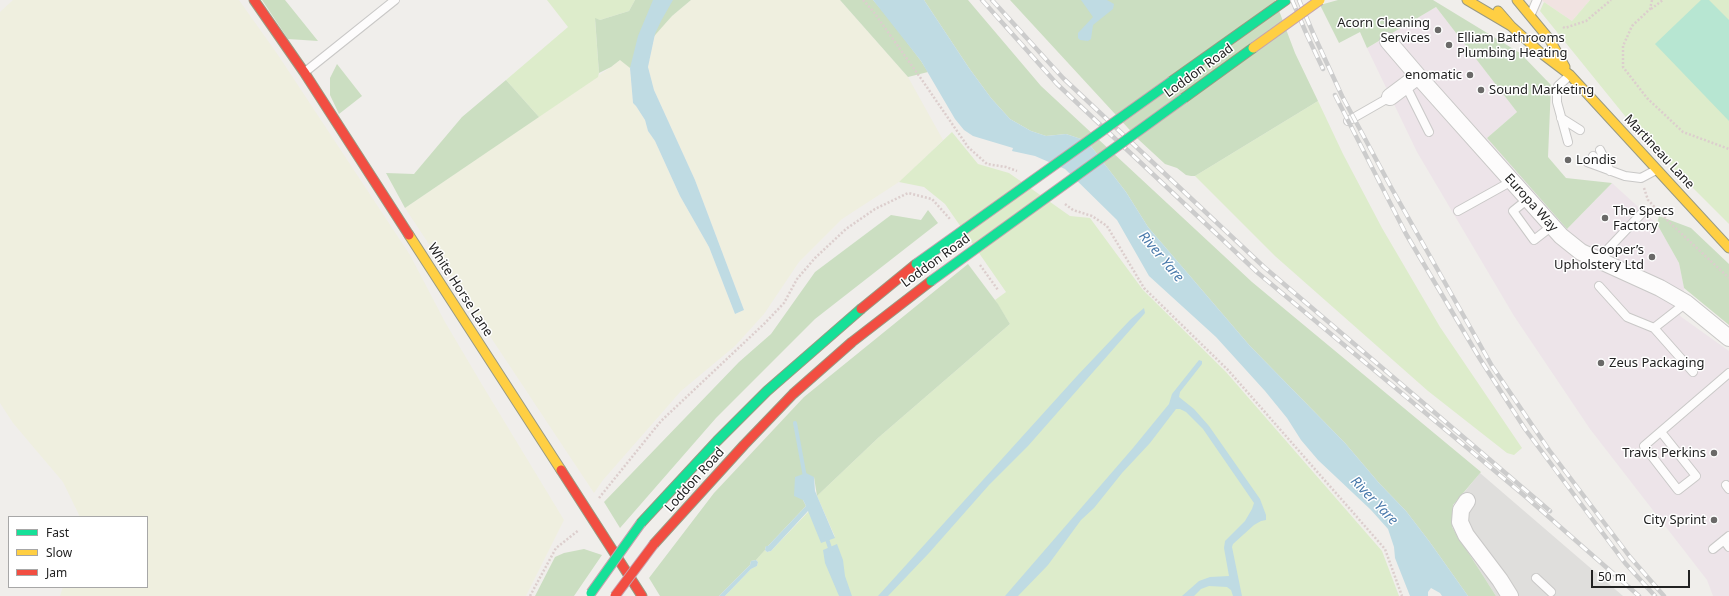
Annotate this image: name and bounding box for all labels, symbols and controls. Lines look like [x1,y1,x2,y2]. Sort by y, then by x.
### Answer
place label: Acorn Cleaning Services [1337,15,1430,46]
marker: Acorn Cleaning Services [1433,25,1443,35]
place label: Elliam Bathrooms Plumbing Heating [1457,30,1567,61]
marker: Elliam Bathrooms Plumbing Heating [1444,40,1454,50]
street label: Loddon Road [1162,41,1236,101]
place label: enomatic [1405,67,1462,83]
marker: enomatic [1465,70,1475,80]
place label: Sound Marketing [1489,82,1594,98]
marker: Sound Marketing [1476,85,1486,95]
street label: Martineau Lane [1621,112,1697,192]
place label: Londis [1576,152,1616,168]
marker: Londis [1563,155,1573,165]
street label: Europa Way [1501,171,1561,235]
place label: The Specs Factory [1613,203,1674,234]
marker: The Specs Factory [1600,213,1610,223]
water label: River Yare [1135,228,1187,286]
street label: Loddon Road [899,231,973,291]
street label: White Horse Lane [424,240,496,340]
place label: Cooper’s Upholstery Ltd [1554,242,1644,273]
marker: Cooper’s Upholstery Ltd [1647,252,1657,262]
place label: Zeus Packaging [1609,355,1704,371]
marker: Zeus Packaging [1596,358,1606,368]
street label: Loddon Road [662,445,728,515]
place label: Travis Perkins [1622,445,1706,461]
marker: Travis Perkins [1709,448,1719,458]
water label: River Yare [1347,473,1401,529]
place label: City Sprint [1643,512,1706,528]
marker: City Sprint [1709,515,1719,525]
legend [8,516,148,588]
text: Fast [46,524,69,541]
text: Slow [46,544,72,561]
scale bar [1593,562,1692,588]
text: Jam [46,564,67,581]
text: 50 m [1598,568,1626,585]

